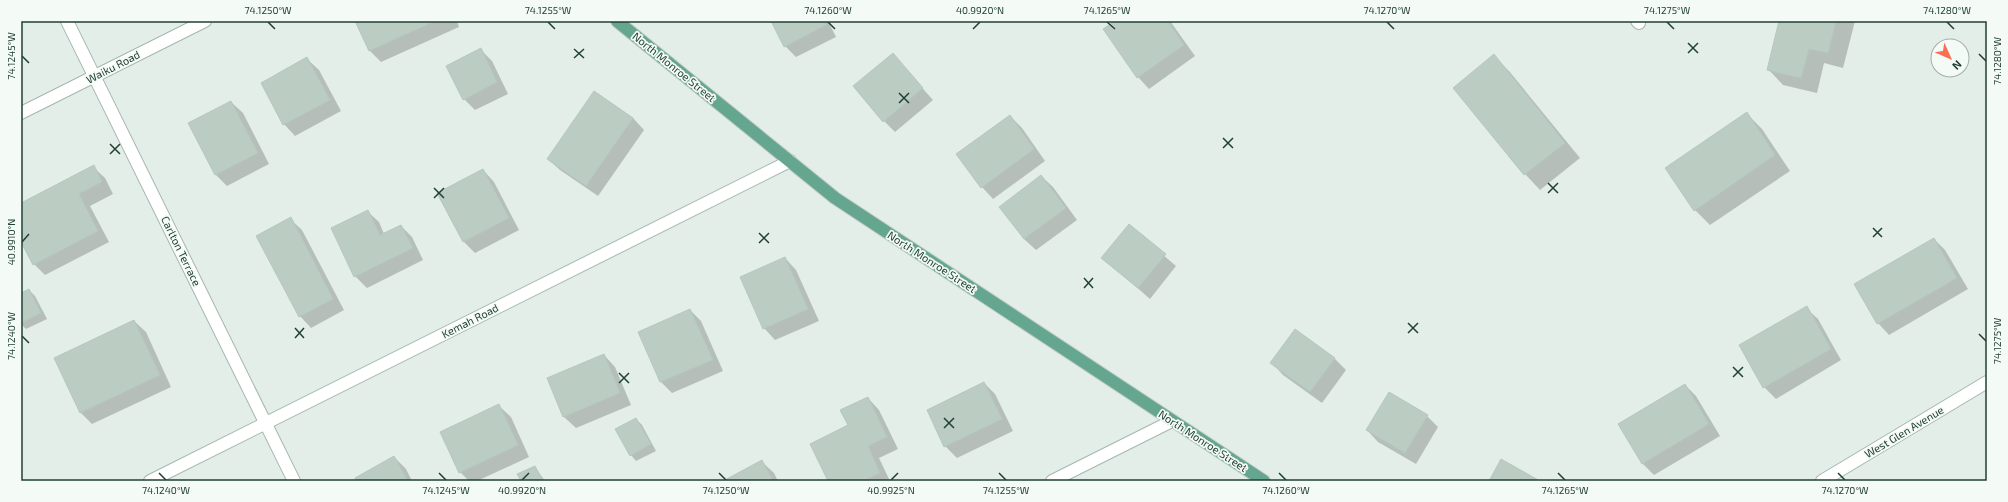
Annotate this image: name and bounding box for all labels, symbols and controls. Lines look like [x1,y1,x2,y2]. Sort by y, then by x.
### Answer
text: 74.1250°W [244,4,292,16]
text: 74.1255°W [525,4,572,16]
text: 74.1260°W [804,4,852,16]
text: 40.9920°N [956,4,1004,16]
text: 74.1265°W [1084,4,1131,16]
text: 74.1270°W [1364,4,1411,16]
text: 74.1275°W [1644,4,1691,16]
text: 74.1280°W [1923,4,1971,16]
street label: North Monroe Street [630,29,719,104]
text: 74.1245°W [5,32,17,80]
text: 74.1280°W [1991,37,2003,85]
north arrow [1930,38,1970,78]
street label: Waiku Road [84,47,142,86]
text: N [1950,58,1965,73]
street label: Carlton Terrace [159,214,204,288]
text: 40.9910°N [5,219,17,265]
street label: North Monroe Street [885,228,979,295]
street label: Kemah Road [439,301,500,340]
text: 74.1240°W [5,311,17,360]
text: 74.1275°W [1991,317,2003,364]
street label: West Glen Avenue [1862,403,1946,460]
street label: North Monroe Street [1156,407,1250,474]
text: 74.1240°W [142,484,191,496]
text: 74.1245°W [422,484,470,496]
text: 40.9920°N [498,484,546,496]
text: 74.1250°W [702,484,750,496]
text: 40.9925°N [867,484,915,496]
text: 74.1255°W [983,484,1030,496]
text: 74.1260°W [1262,484,1310,496]
text: 74.1265°W [1542,484,1589,496]
text: 74.1270°W [1822,484,1869,496]

